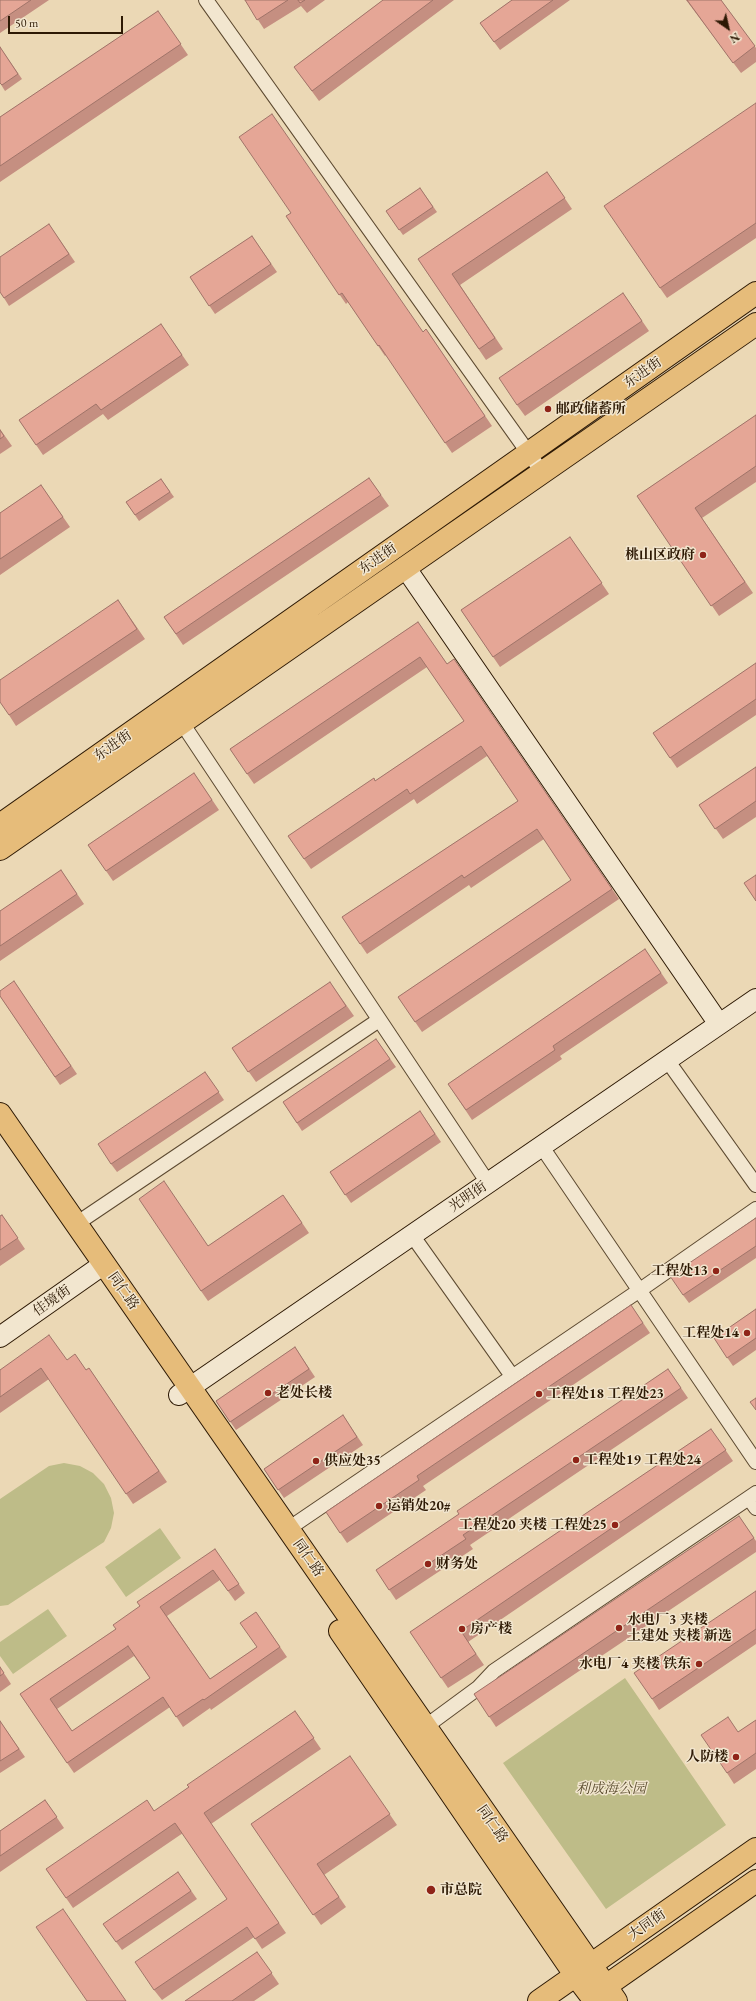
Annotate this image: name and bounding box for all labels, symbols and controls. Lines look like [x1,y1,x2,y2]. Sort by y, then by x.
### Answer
scale bar [10,8,125,34]
north arrow [708,8,748,48]
text: 50 m [15,15,38,31]
text: N [727,30,742,46]
street label: 东进街 [621,354,665,392]
place label: 邮政储蓄所 [556,401,626,417]
marker: 邮政储蓄所 [543,404,553,414]
street label: 东进街 [356,540,400,578]
place label: 桃山区政府 [625,547,695,563]
marker: 桃山区政府 [698,550,708,560]
street label: 东进街 [91,727,135,765]
street label: 光明街 [446,1178,490,1216]
place label: 工程处13 [651,1263,708,1279]
marker: 工程处13 [711,1266,721,1276]
street label: 同仁路 [104,1269,142,1313]
street label: 佳境街 [30,1282,74,1320]
place label: 工程处14 [682,1325,739,1341]
marker: 工程处14 [742,1328,752,1338]
place label: 老处长楼 [276,1385,332,1401]
place label: 工程处18 工程处23 [547,1386,664,1402]
marker: 老处长楼 [263,1388,273,1398]
marker: 工程处18 工程处23 [534,1389,544,1399]
place label: 工程处19 工程处24 [584,1452,701,1468]
place label: 供应处35 [324,1453,381,1469]
marker: 工程处19 工程处24 [571,1455,581,1465]
marker: 供应处35 [311,1456,321,1466]
place label: 运销处20# [387,1498,451,1514]
marker: 运销处20# [374,1501,384,1511]
place label: 工程处20 夹楼 工程处25 [459,1517,607,1533]
marker: 工程处20 夹楼 工程处25 [610,1520,620,1530]
street label: 同仁路 [289,1536,327,1580]
place label: 财务处 [436,1556,478,1572]
marker: 财务处 [423,1559,433,1569]
place label: 水电厂3 夹楼 土建处 夹楼 新选 [627,1612,732,1644]
place label: 房产楼 [470,1621,512,1637]
marker: 水电厂3 夹楼 土建处 夹楼 新选 [614,1623,624,1633]
marker: 房产楼 [457,1624,467,1634]
place label: 水电厂4 夹楼 铁东 [579,1656,691,1672]
marker: 水电厂4 夹楼 铁东 [694,1659,704,1669]
place label: 人防楼 [686,1749,728,1765]
marker: 人防楼 [731,1752,741,1762]
park label: 利成海公园 [576,1781,646,1797]
street label: 同仁路 [473,1802,511,1846]
place label: 市总院 [440,1882,482,1898]
marker: 市总院 [425,1884,437,1896]
street label: 大同街 [625,1906,669,1944]

